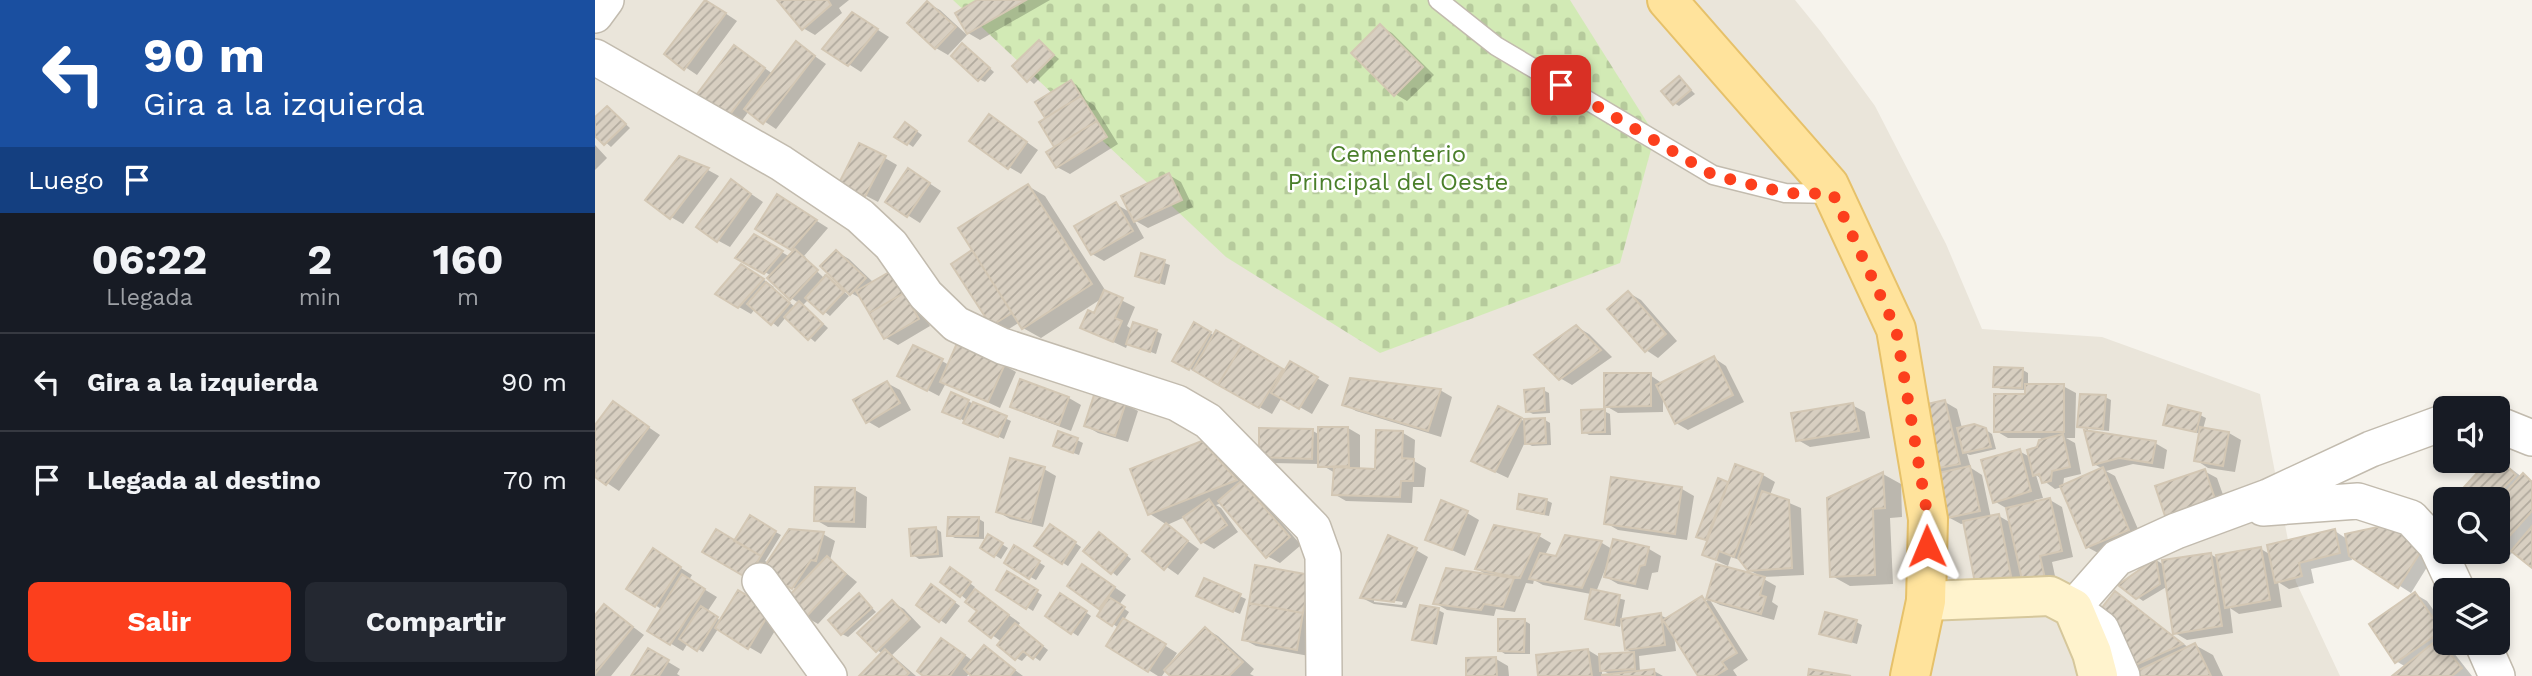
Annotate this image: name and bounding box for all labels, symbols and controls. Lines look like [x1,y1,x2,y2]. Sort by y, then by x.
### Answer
text: 90 m [143,26,265,84]
icon: left [28,28,119,119]
pin [1531,55,1591,115]
icon: arrive [1542,66,1580,104]
text: Gira a la izquierda [143,85,425,123]
park label: Cementerio Principal del Oeste [1288,140,1508,196]
icon: arrive [118,161,156,199]
text: Luego [28,165,104,195]
text: 06:22 [92,235,207,284]
text: 2 [307,235,332,284]
text: 160 [432,235,503,284]
text: Llegada [106,284,193,311]
text: min [299,284,341,311]
text: m [457,284,479,311]
icon: left [28,363,66,401]
text: Gira a la izquierda [87,367,318,397]
text: 90 m [501,367,567,397]
map controls [2433,396,2510,655]
button: sound [2433,396,2510,473]
icon: arrive [28,461,66,499]
text: Llegada al destino [87,465,321,495]
text: 70 m [503,465,567,495]
button: search [2433,487,2510,564]
position arrow [1890,509,1964,583]
button: layers [2433,578,2510,655]
button: Salir [28,582,291,662]
button: Compartir [305,582,567,662]

